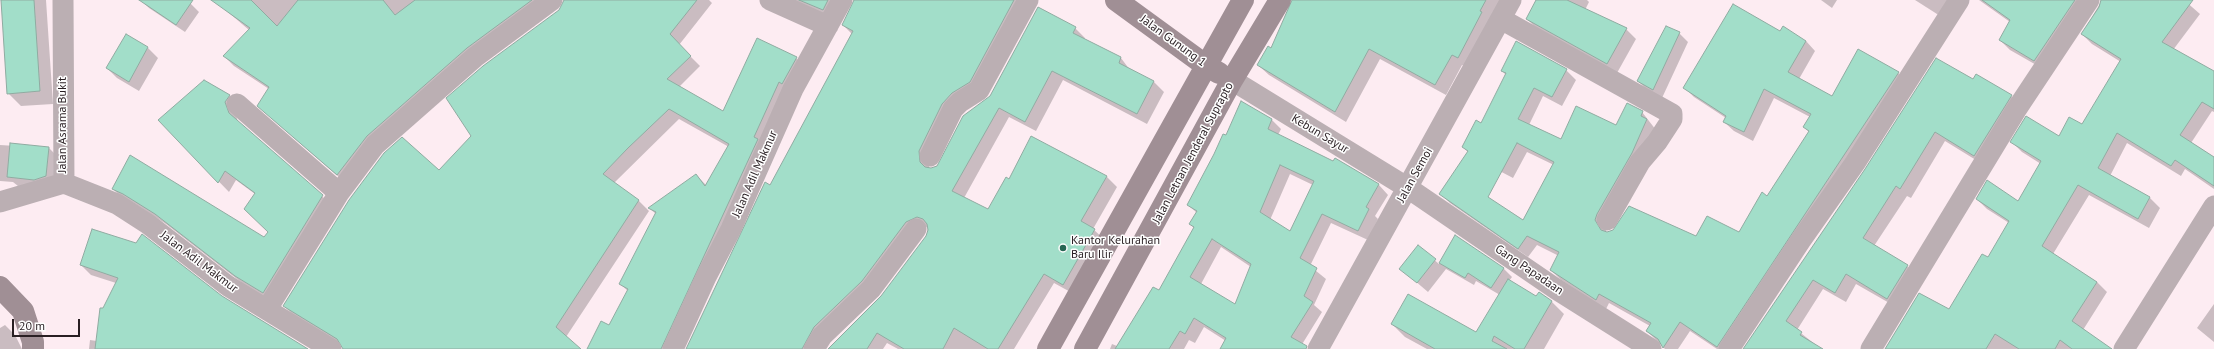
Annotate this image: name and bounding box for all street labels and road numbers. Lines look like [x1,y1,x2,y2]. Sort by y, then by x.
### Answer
street label: Jalan Gunung 1 [1137,12,1209,70]
street label: Jalan Asrama Bukit [56,77,70,173]
street label: Jalan Letnan Jenderal Suprapto [1149,80,1237,226]
street label: Kebun Sayur [1289,111,1351,157]
street label: Jalan Adil Makmur [729,128,781,220]
street label: Jalan Semoi [1394,145,1436,205]
street label: Jalan Adil Makmur [157,228,241,296]
street label: Gang Papadaan [1492,242,1566,298]

